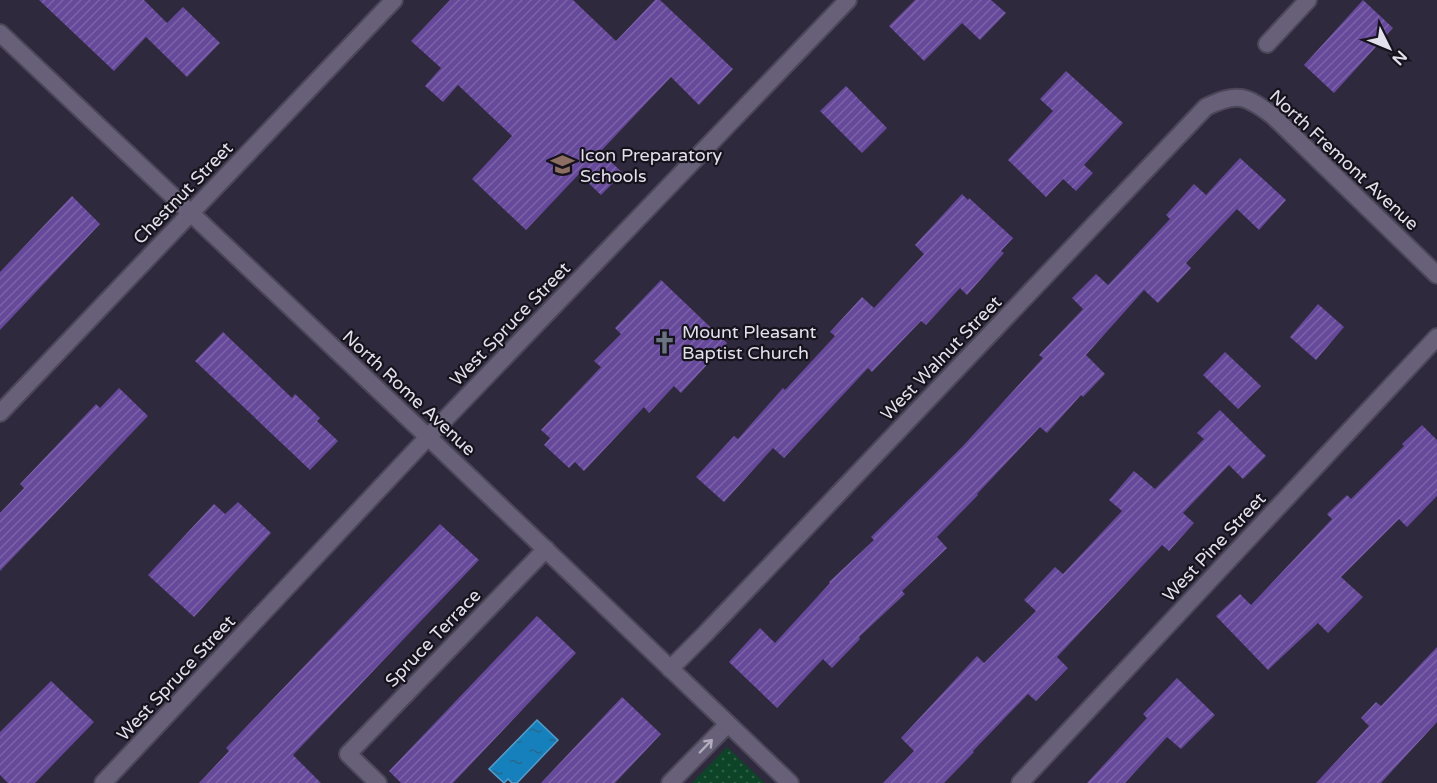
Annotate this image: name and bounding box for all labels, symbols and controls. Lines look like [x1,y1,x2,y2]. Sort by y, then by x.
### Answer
north arrow [1359,18,1419,78]
text: N [1388,46,1411,69]
street label: North Fremont Avenue [1265,85,1423,235]
street label: Chestnut Street [129,137,238,249]
place label: Icon Preparatory Schools [580,144,723,187]
school or university icon: Icon Preparatory Schools [549,152,575,178]
street label: West Spruce Street [445,257,575,391]
street label: West Walnut Street [876,291,1006,425]
place label: Mount Pleasant Baptist Church [682,321,817,364]
street label: North Rome Avenue [338,326,480,460]
church icon: Mount Pleasant Baptist Church [651,329,677,355]
street label: West Pine Street [1158,488,1270,606]
street label: Spruce Terrace [381,584,485,692]
street label: West Spruce Street [112,611,240,745]
one-way arrow [699,739,713,754]

